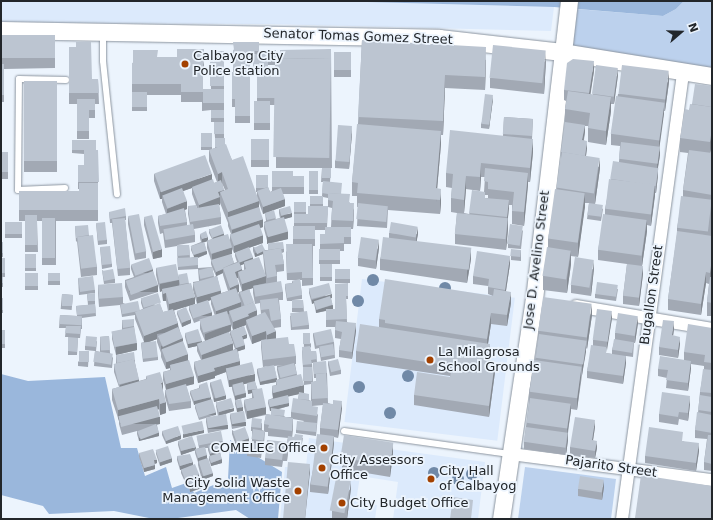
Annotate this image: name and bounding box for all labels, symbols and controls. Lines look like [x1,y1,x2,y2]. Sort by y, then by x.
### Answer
north arrow [661,12,701,52]
text: N [685,21,700,34]
street label: Senator Tomas Gomez Street [263,26,453,48]
place label: Calbayog City Police station [193,49,283,80]
marker: Calbayog City Police station [180,59,190,69]
street label: Jose D. Avelino Street [521,190,553,330]
street label: Bugallon Street [637,244,667,346]
place label: La Milagrosa School Grounds [438,345,540,376]
marker: La Milagrosa School Grounds [425,355,435,365]
place label: COMELEC Office [211,440,316,456]
marker: COMELEC Office [319,443,329,453]
place label: City Assessors Office [330,453,424,484]
street label: Pajarito Street [564,453,658,481]
marker: City Assessors Office [317,463,327,473]
place label: City Hall of Calbayog [439,464,516,495]
marker: City Hall of Calbayog [426,474,436,484]
place label: City Solid Waste Management Office [162,476,290,507]
marker: City Solid Waste Management Office [293,486,303,496]
place label: City Budget Office [350,495,468,511]
marker: City Budget Office [337,498,347,508]

